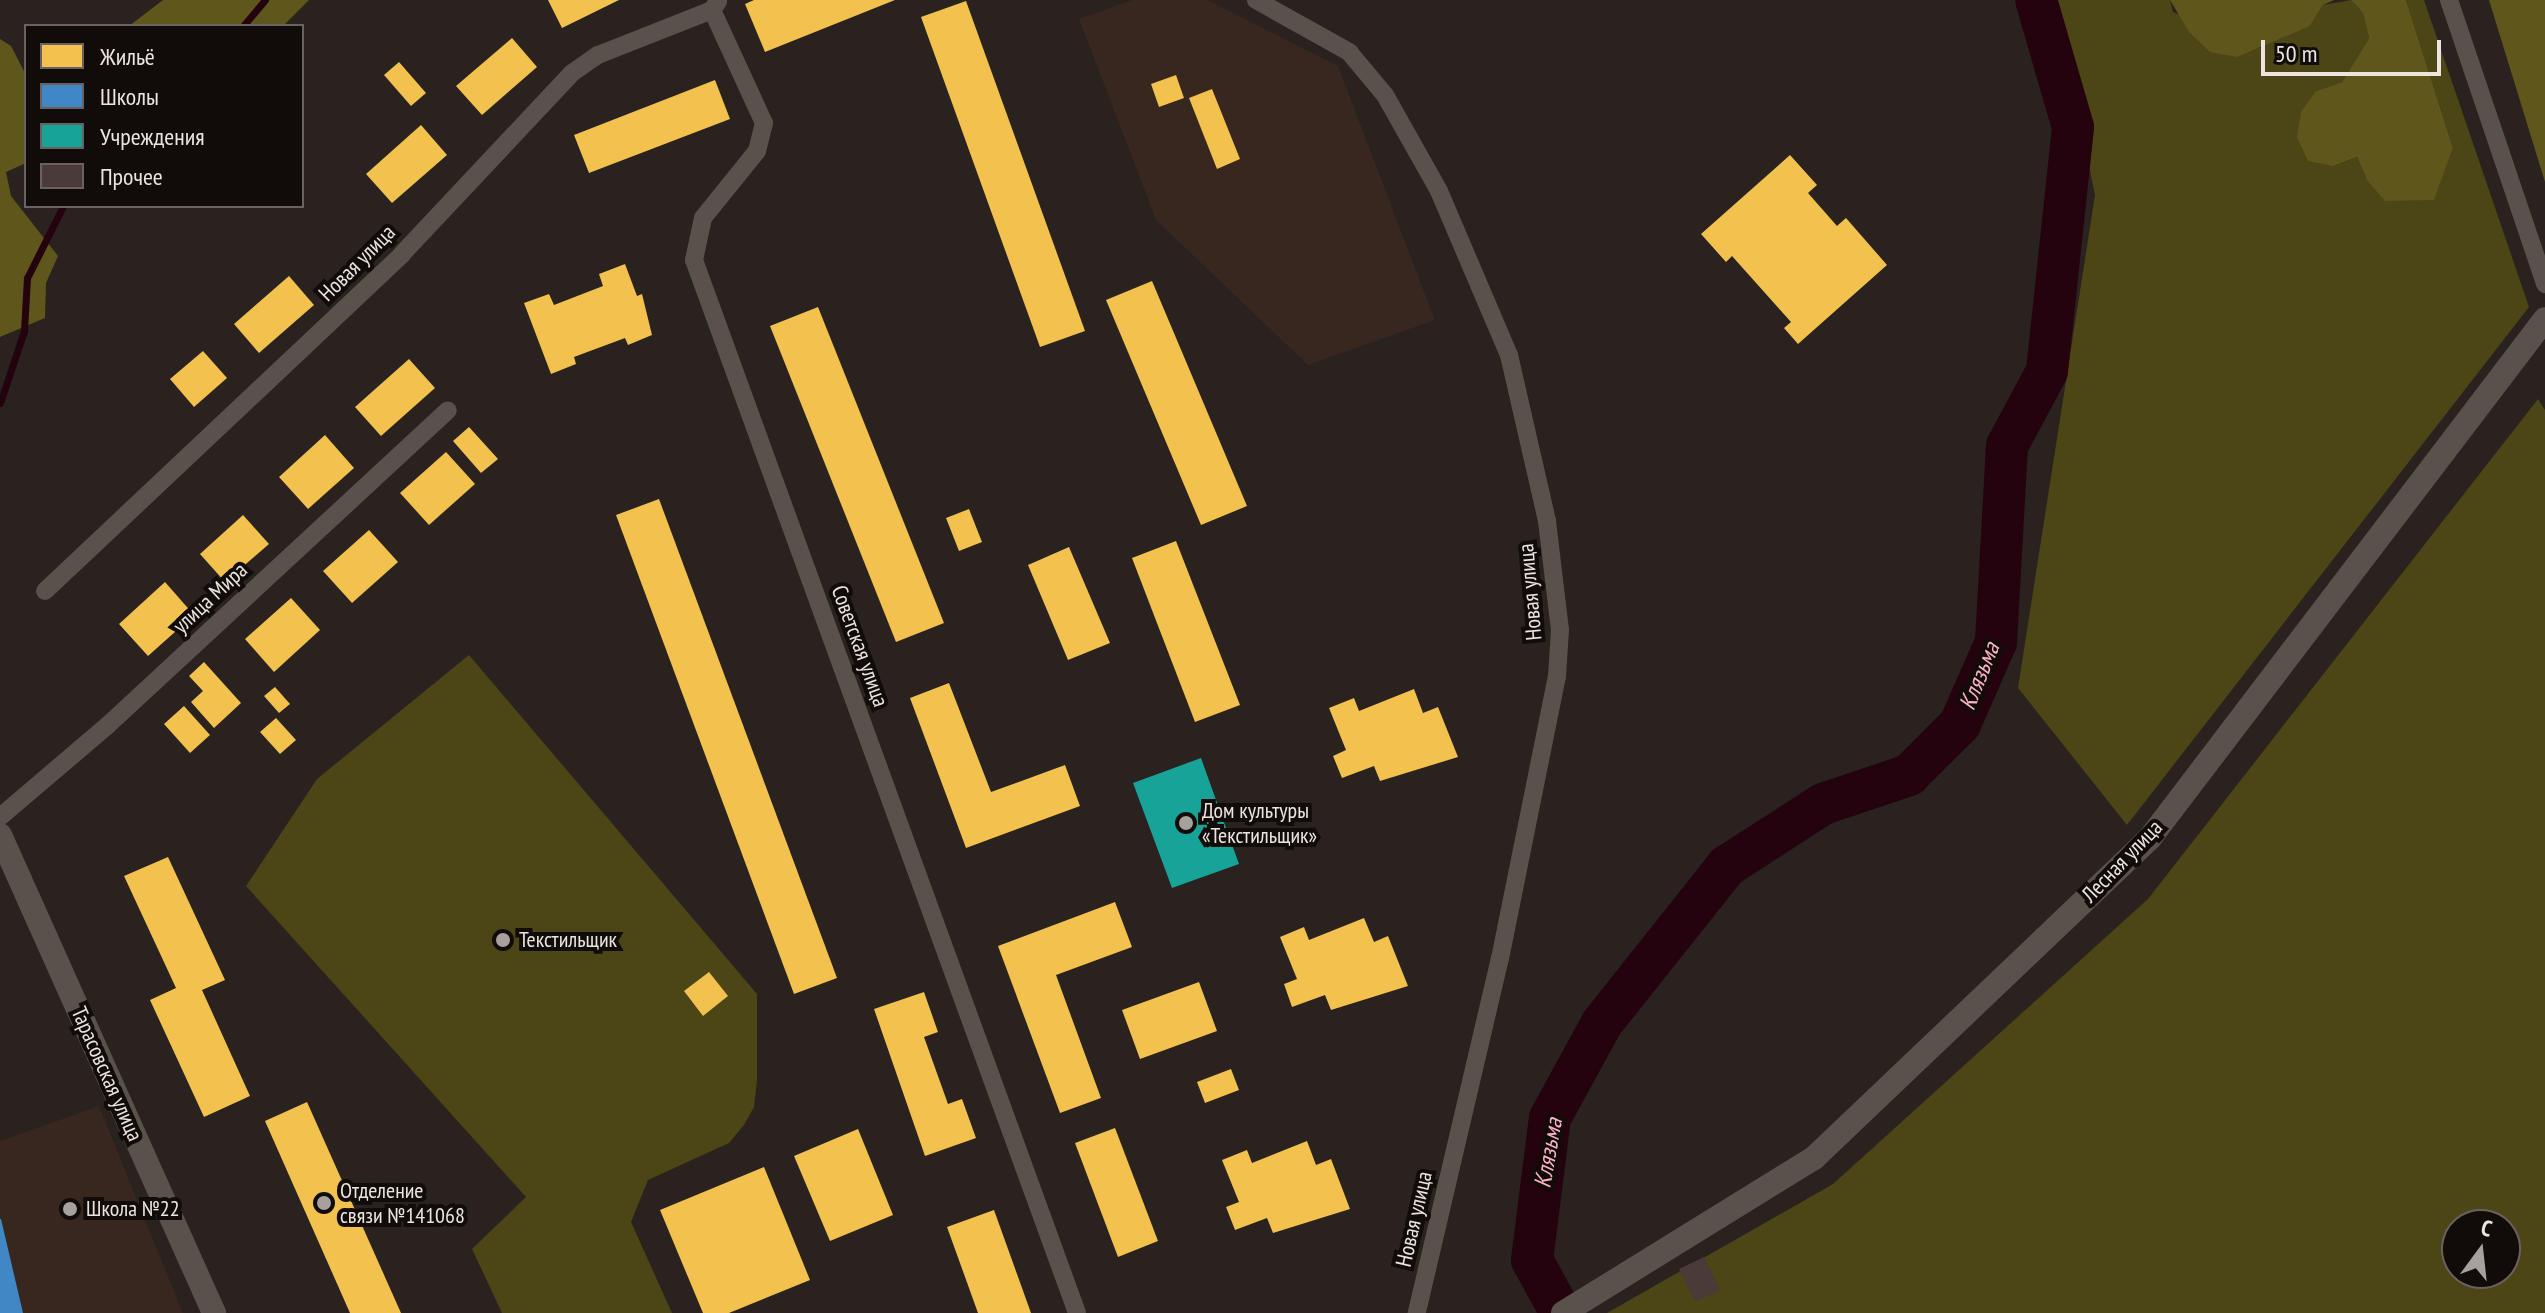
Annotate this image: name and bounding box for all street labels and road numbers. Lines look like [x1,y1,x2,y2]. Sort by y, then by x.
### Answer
street label: Новая улица [313,219,401,307]
street label: Новая улица [1513,542,1547,642]
street label: улица Мира [167,557,253,639]
street label: Советская улица [826,582,894,710]
street label: Лесная улица [2076,814,2168,908]
street label: Тарасовская улица [66,1003,148,1145]
street label: Новая улица [1390,1169,1438,1269]

